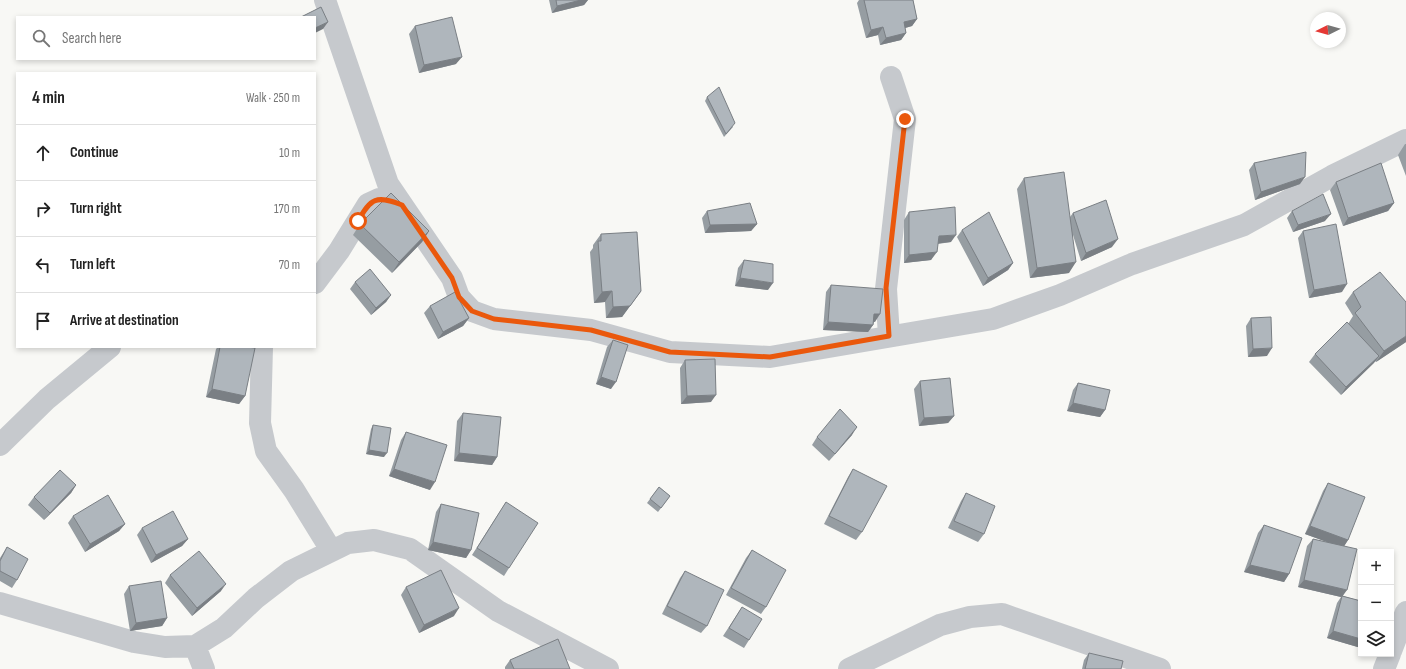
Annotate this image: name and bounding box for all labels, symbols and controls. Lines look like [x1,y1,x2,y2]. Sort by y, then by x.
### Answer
north arrow [1310,12,1346,48]
search box [16,16,316,60]
icon: search [30,27,52,49]
text: Search here [62,29,122,48]
text: 4 min [32,88,65,108]
text: Walk · 250 m [246,90,300,106]
route end [896,110,914,128]
icon: ahead [32,142,54,164]
text: Continue [70,143,119,162]
text: 10 m [279,145,300,161]
icon: right [32,198,54,220]
text: Turn right [70,199,122,218]
text: 170 m [274,201,300,217]
route start [349,212,367,230]
icon: left [32,254,54,276]
text: Turn left [70,255,115,274]
text: 70 m [279,257,300,273]
icon: arrive [32,310,54,332]
text: Arrive at destination [70,311,179,330]
map controls [1358,549,1394,657]
button: + [1358,549,1394,585]
button: − [1358,585,1394,621]
button: layers [1358,621,1394,657]

